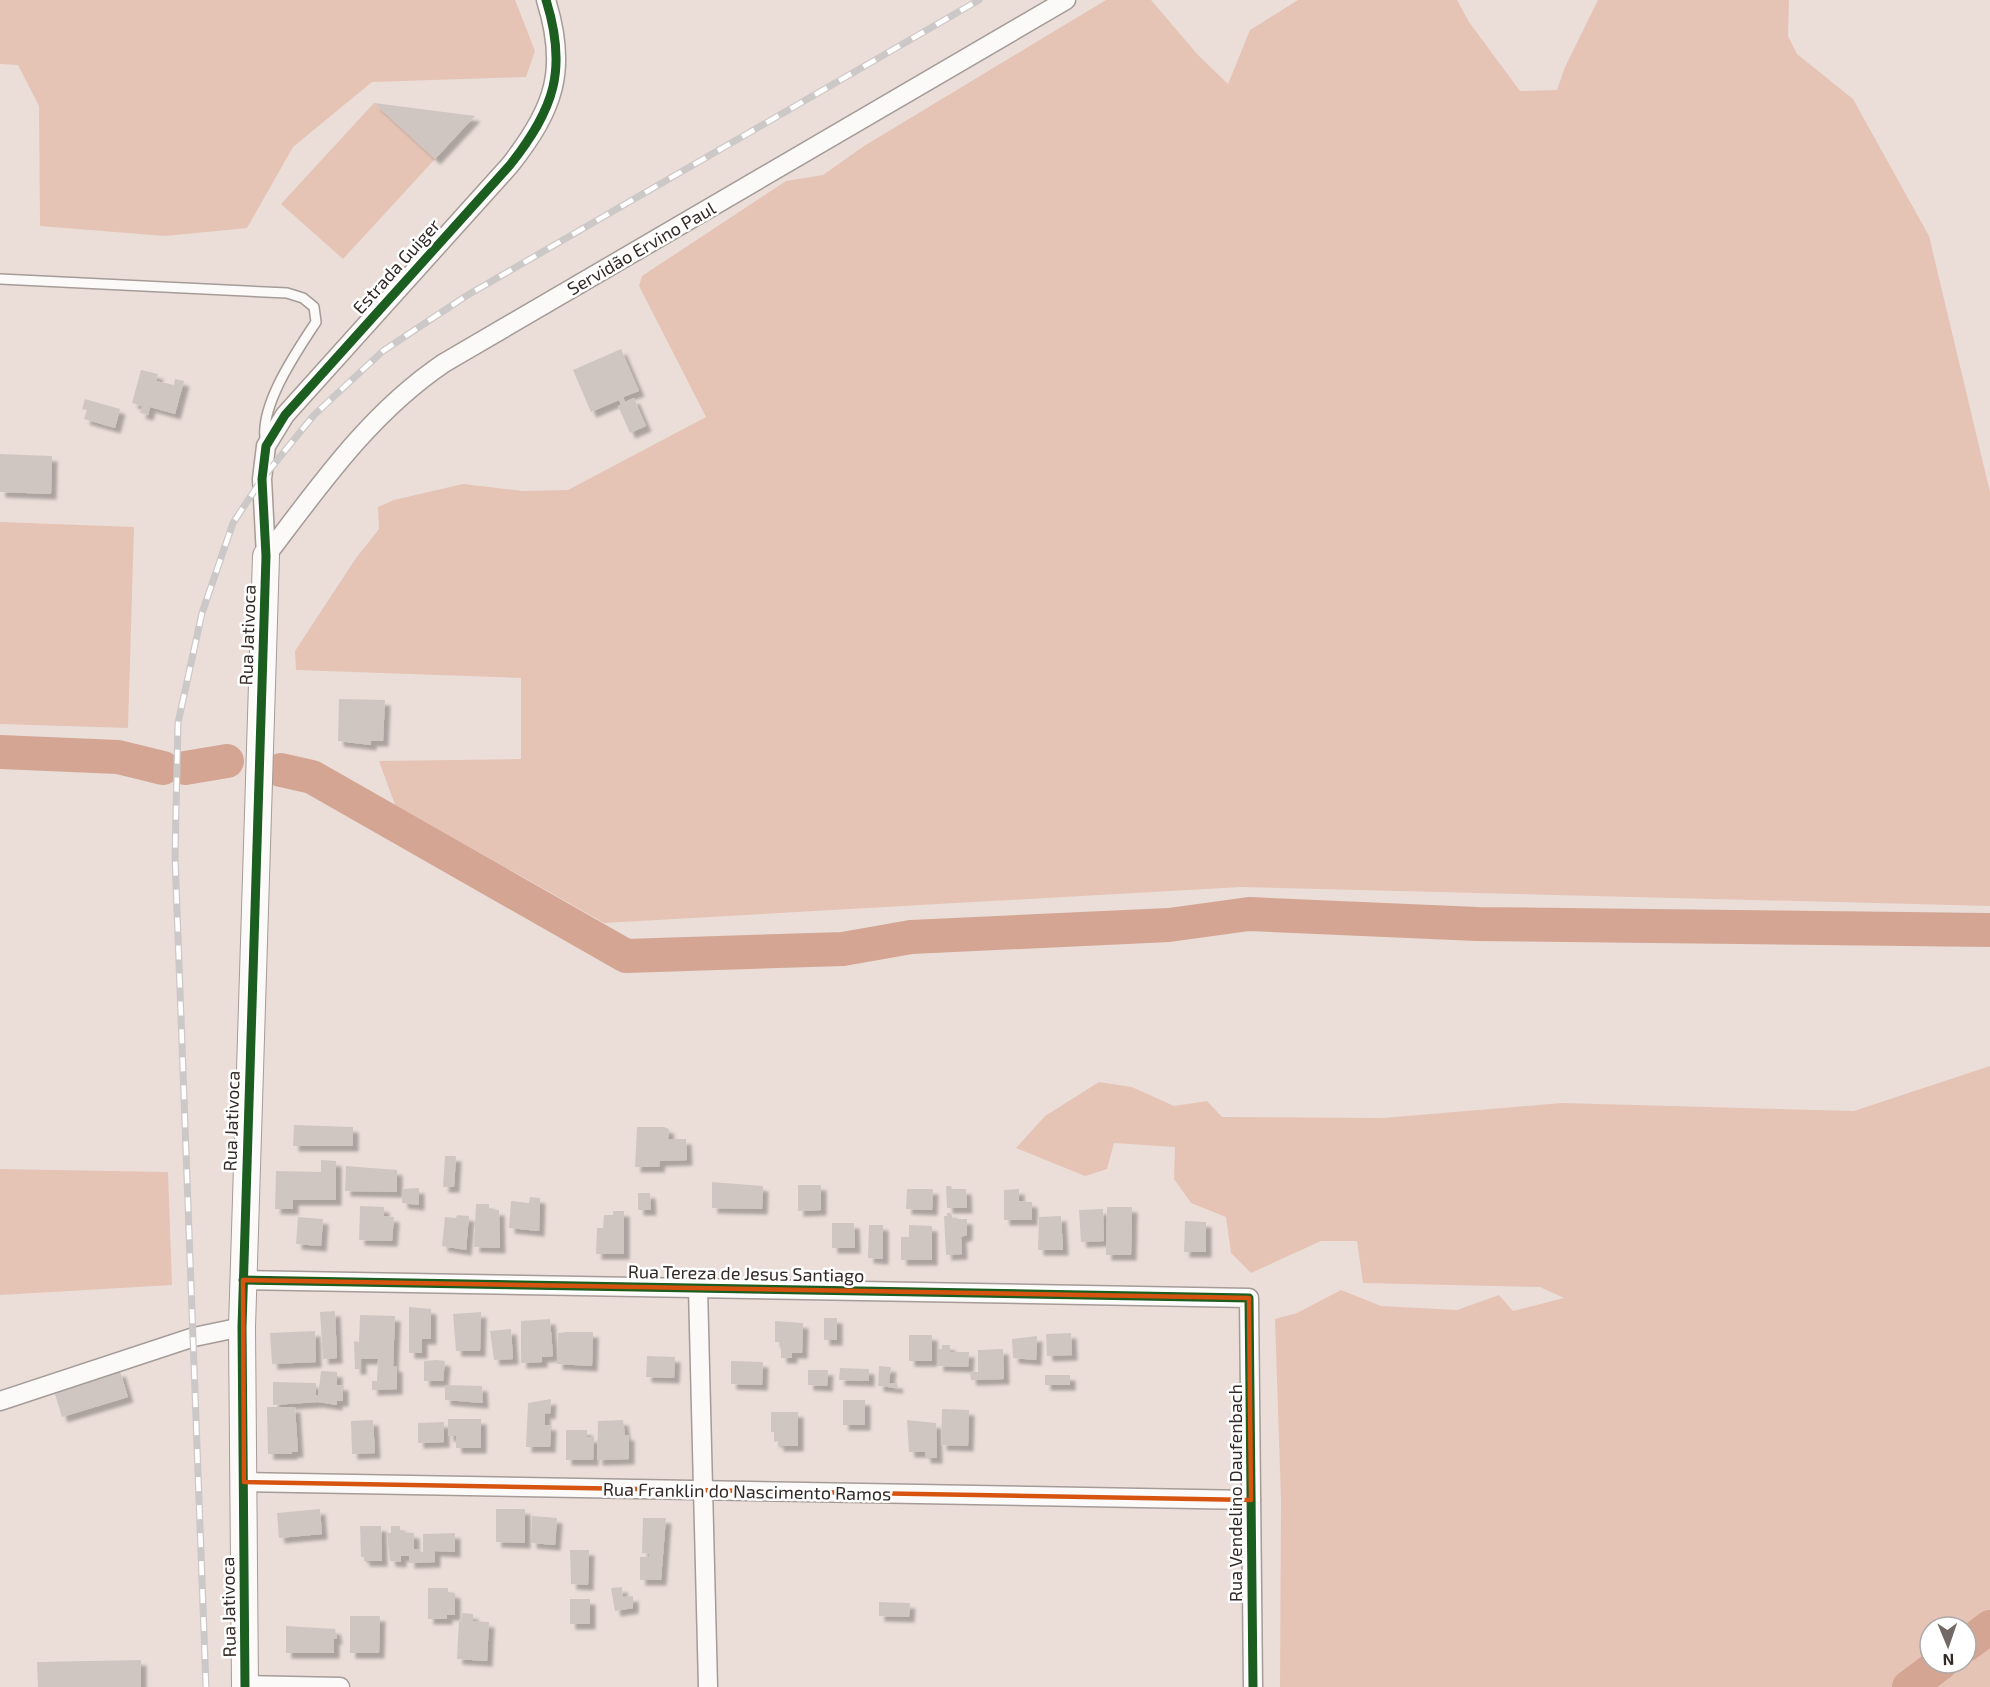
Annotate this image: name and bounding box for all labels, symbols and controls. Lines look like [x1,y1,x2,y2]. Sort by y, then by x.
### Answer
street label: Servidão Ervino Paul [563,196,720,299]
street label: Estrada Guiger [348,214,444,318]
street label: Rua Jativoca [234,584,260,686]
street label: Rua Jativoca [218,1070,244,1172]
street label: Rua Tereza de Jesus Santiago [628,1260,864,1286]
street label: Rua Vendelino Daufenbach [1224,1384,1246,1602]
street label: Rua Franklin do Nascimento Ramos [603,1477,891,1505]
street label: Rua Jativoca [216,1557,240,1657]
north arrow [1918,1615,1978,1675]
text: N [1942,1651,1955,1670]

